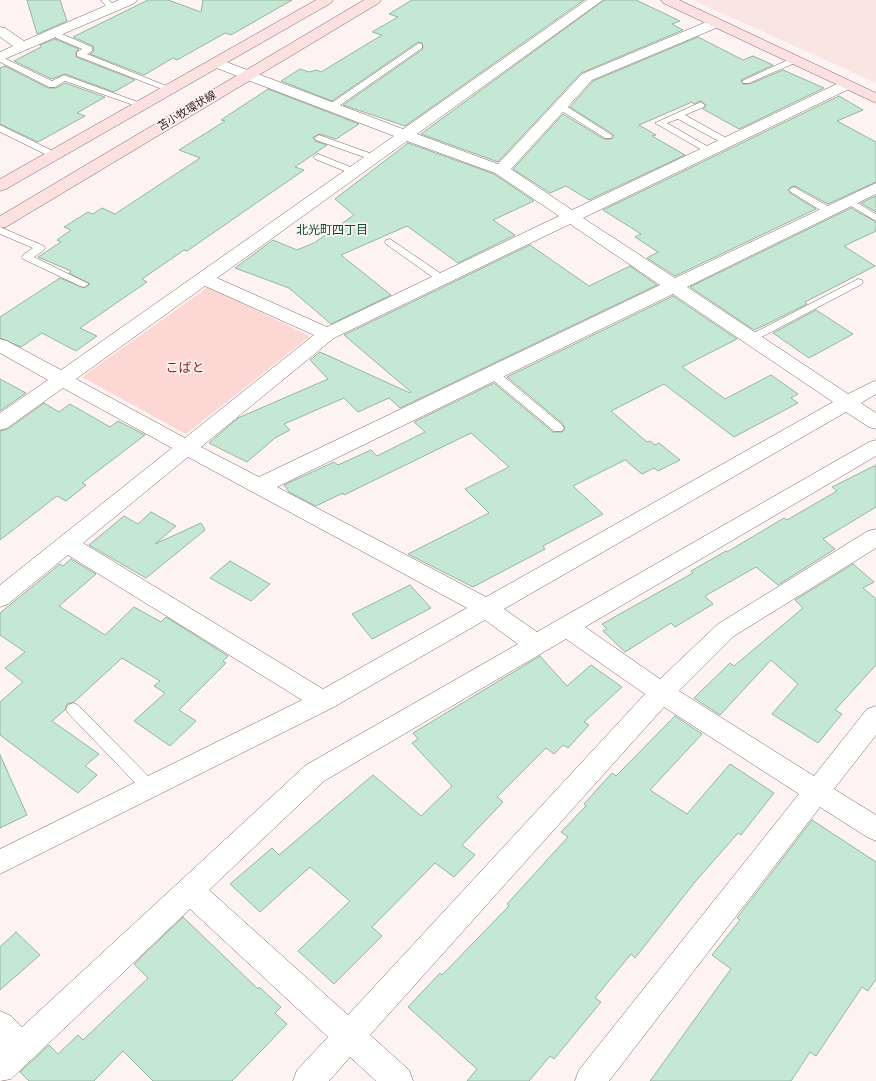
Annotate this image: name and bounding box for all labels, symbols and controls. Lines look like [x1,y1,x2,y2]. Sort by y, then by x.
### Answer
street label: 苫小牧環状線 [155,88,219,134]
district label: 北光町四丁目 [296,223,368,237]
park label: こばと [166,360,204,376]

